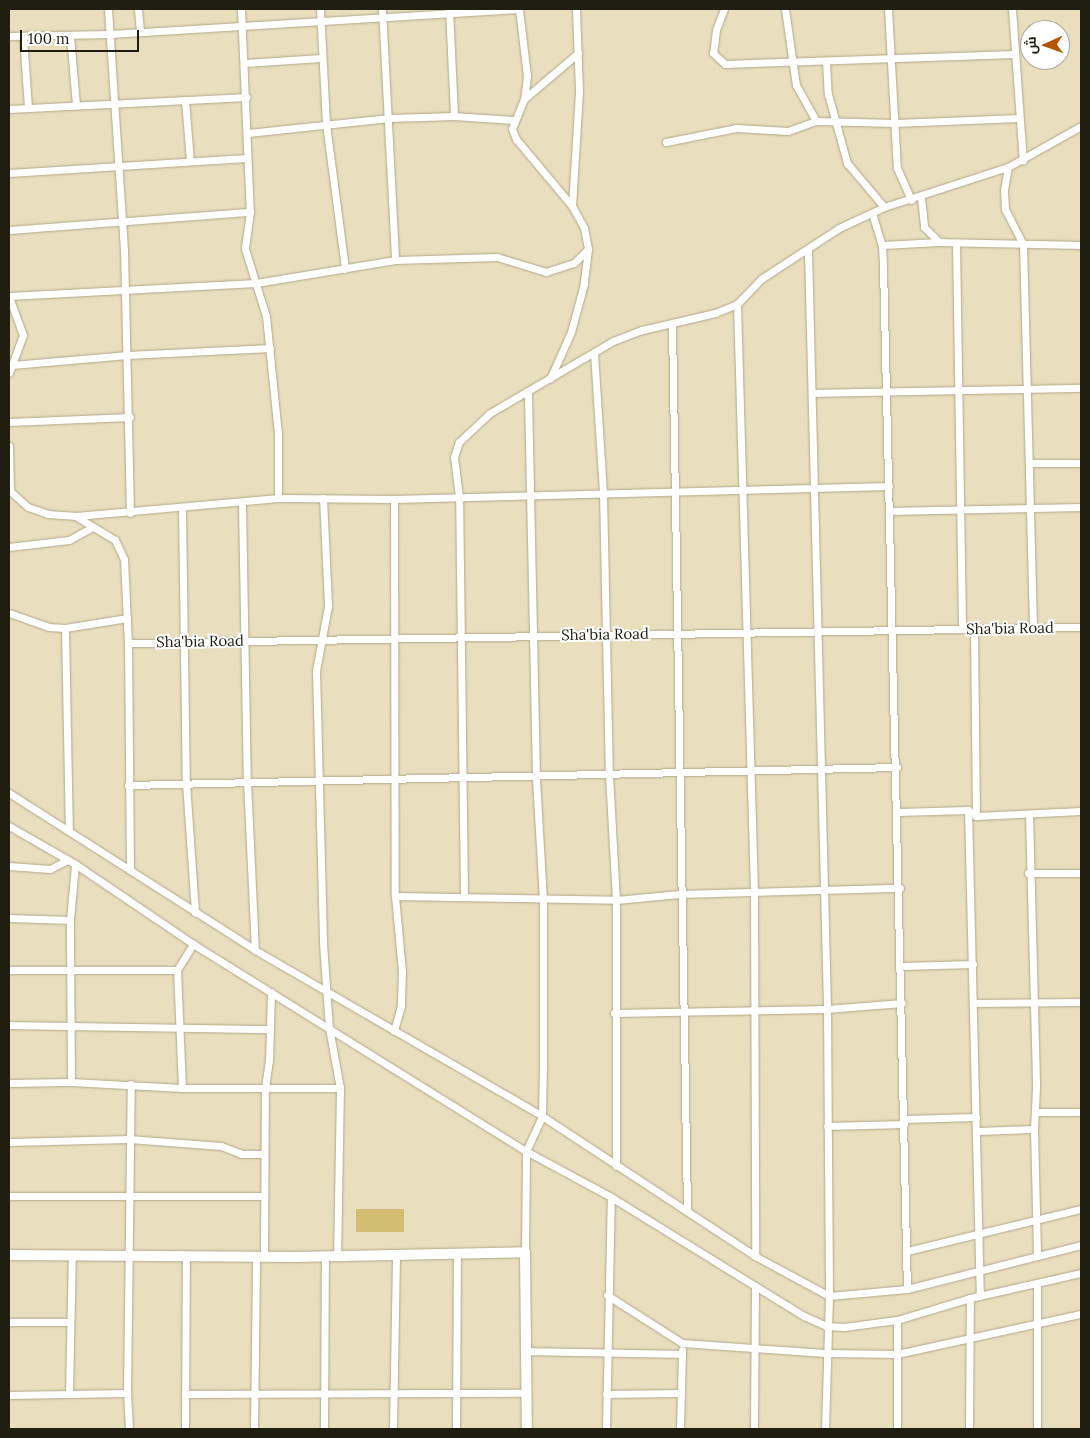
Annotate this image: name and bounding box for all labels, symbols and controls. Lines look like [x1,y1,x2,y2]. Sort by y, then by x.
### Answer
scale bar [22,20,141,52]
north arrow [1020,20,1070,70]
text: 100 m [28,29,69,48]
text: ش [1022,36,1040,55]
street label: Sha'bia Road [966,618,1054,638]
street label: Sha'bia Road [561,624,649,644]
street label: Sha'bia Road [156,631,244,651]

